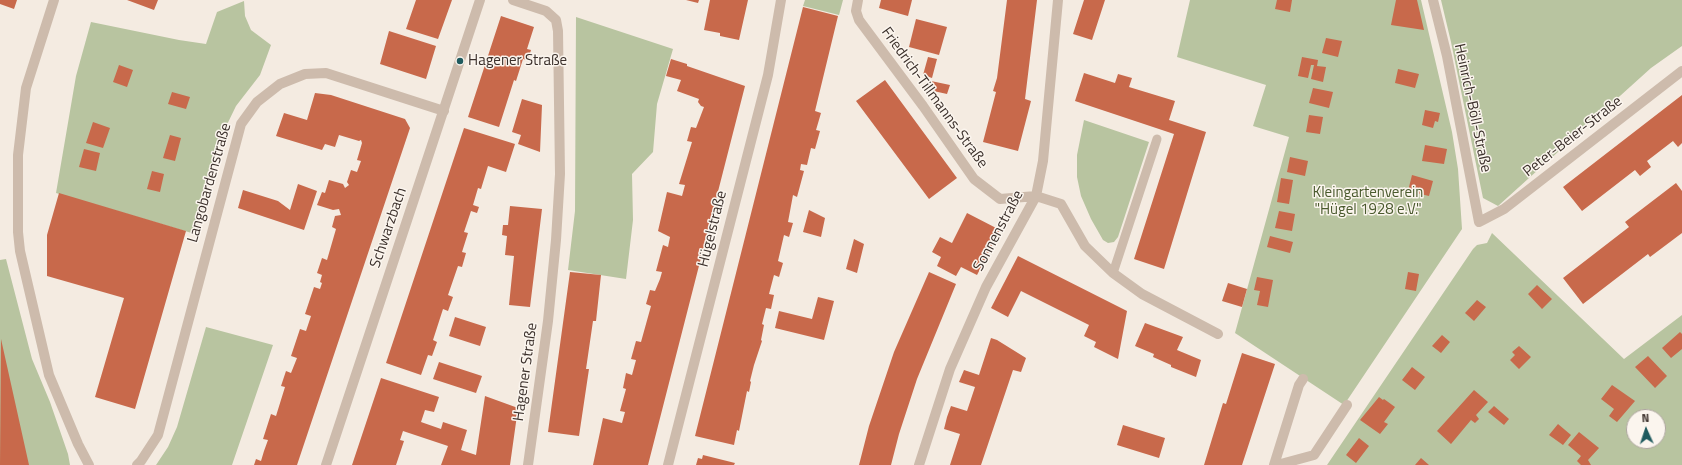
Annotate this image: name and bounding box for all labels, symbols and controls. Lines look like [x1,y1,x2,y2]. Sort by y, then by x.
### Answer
street label: Friedrich-Tillmanns-Straße [877,24,991,172]
street label: Heinrich-Böll-Straße [1450,42,1494,174]
place label: Hagener Straße [468,52,567,70]
marker: Hagener Straße [455,56,465,66]
street label: Peter-Beier-Straße [1520,93,1626,181]
street label: Langobardenstraße [184,121,236,245]
park label: Kleingartenverein "Hügel 1928 e.V." [1313,184,1423,219]
street label: Schwarzbach [367,186,411,270]
street label: Sonnenstraße [970,188,1028,274]
street label: Hügelstraße [695,189,731,269]
street label: Hagener Straße [510,322,542,422]
north arrow [1626,409,1666,449]
text: N [1641,410,1650,426]

